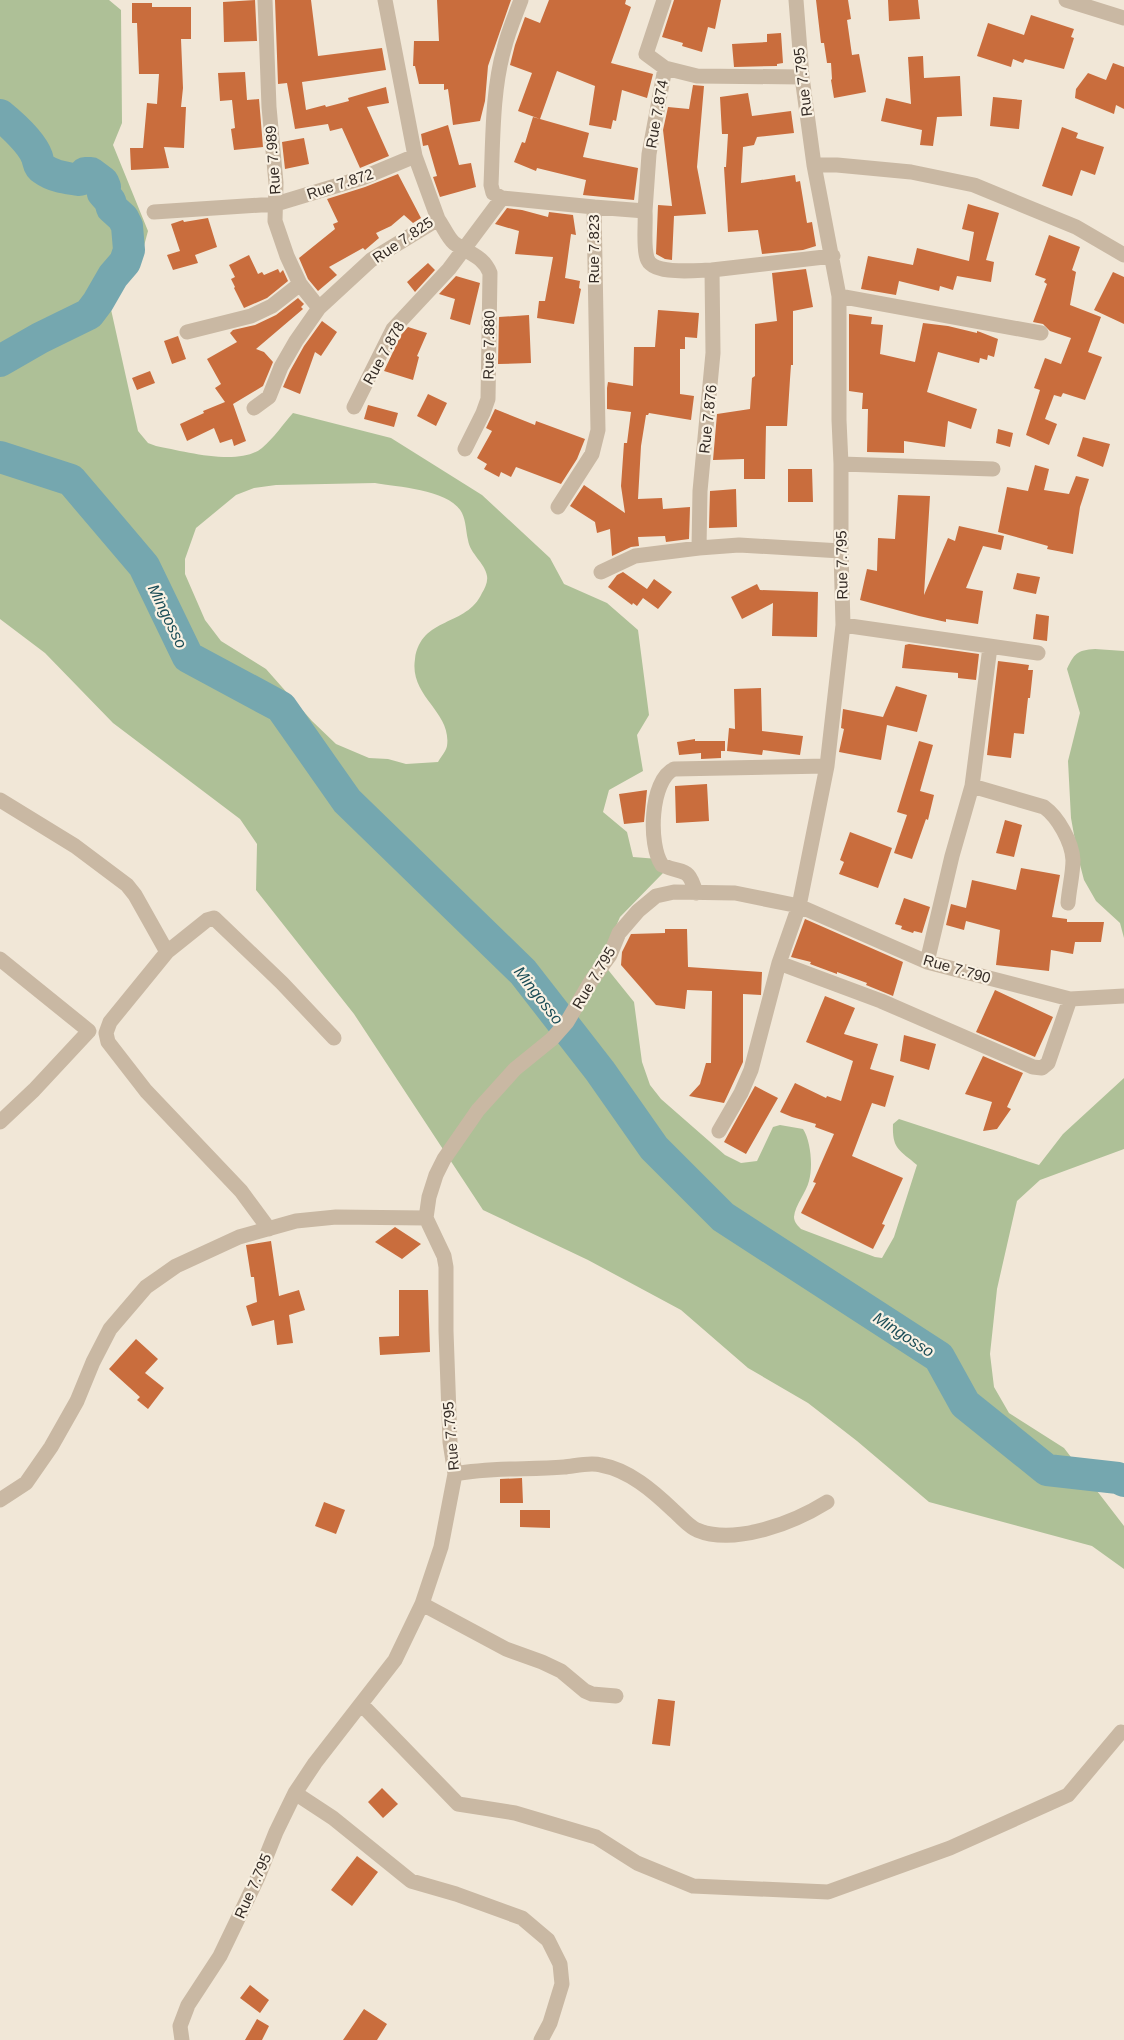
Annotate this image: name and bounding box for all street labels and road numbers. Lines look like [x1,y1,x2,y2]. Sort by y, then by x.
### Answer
street label: Rue 7.795 [790,47,815,117]
street label: Rue 7.874 [642,78,671,149]
street label: Rue 7.989 [262,125,283,195]
street label: Rue 7.872 [304,165,375,202]
street label: Rue 7.825 [369,213,436,266]
street label: Rue 7.823 [585,214,602,284]
street label: Rue 7.880 [479,310,498,380]
street label: Rue 7.878 [359,318,408,387]
street label: Rue 7.876 [695,384,720,454]
street label: Rue 7.795 [832,530,851,600]
street label: Rue 7.795 [568,944,619,1012]
street label: Rue 7.790 [922,951,993,986]
street label: Rue 7.795 [439,1401,462,1471]
street label: Rue 7.795 [231,1851,274,1921]

